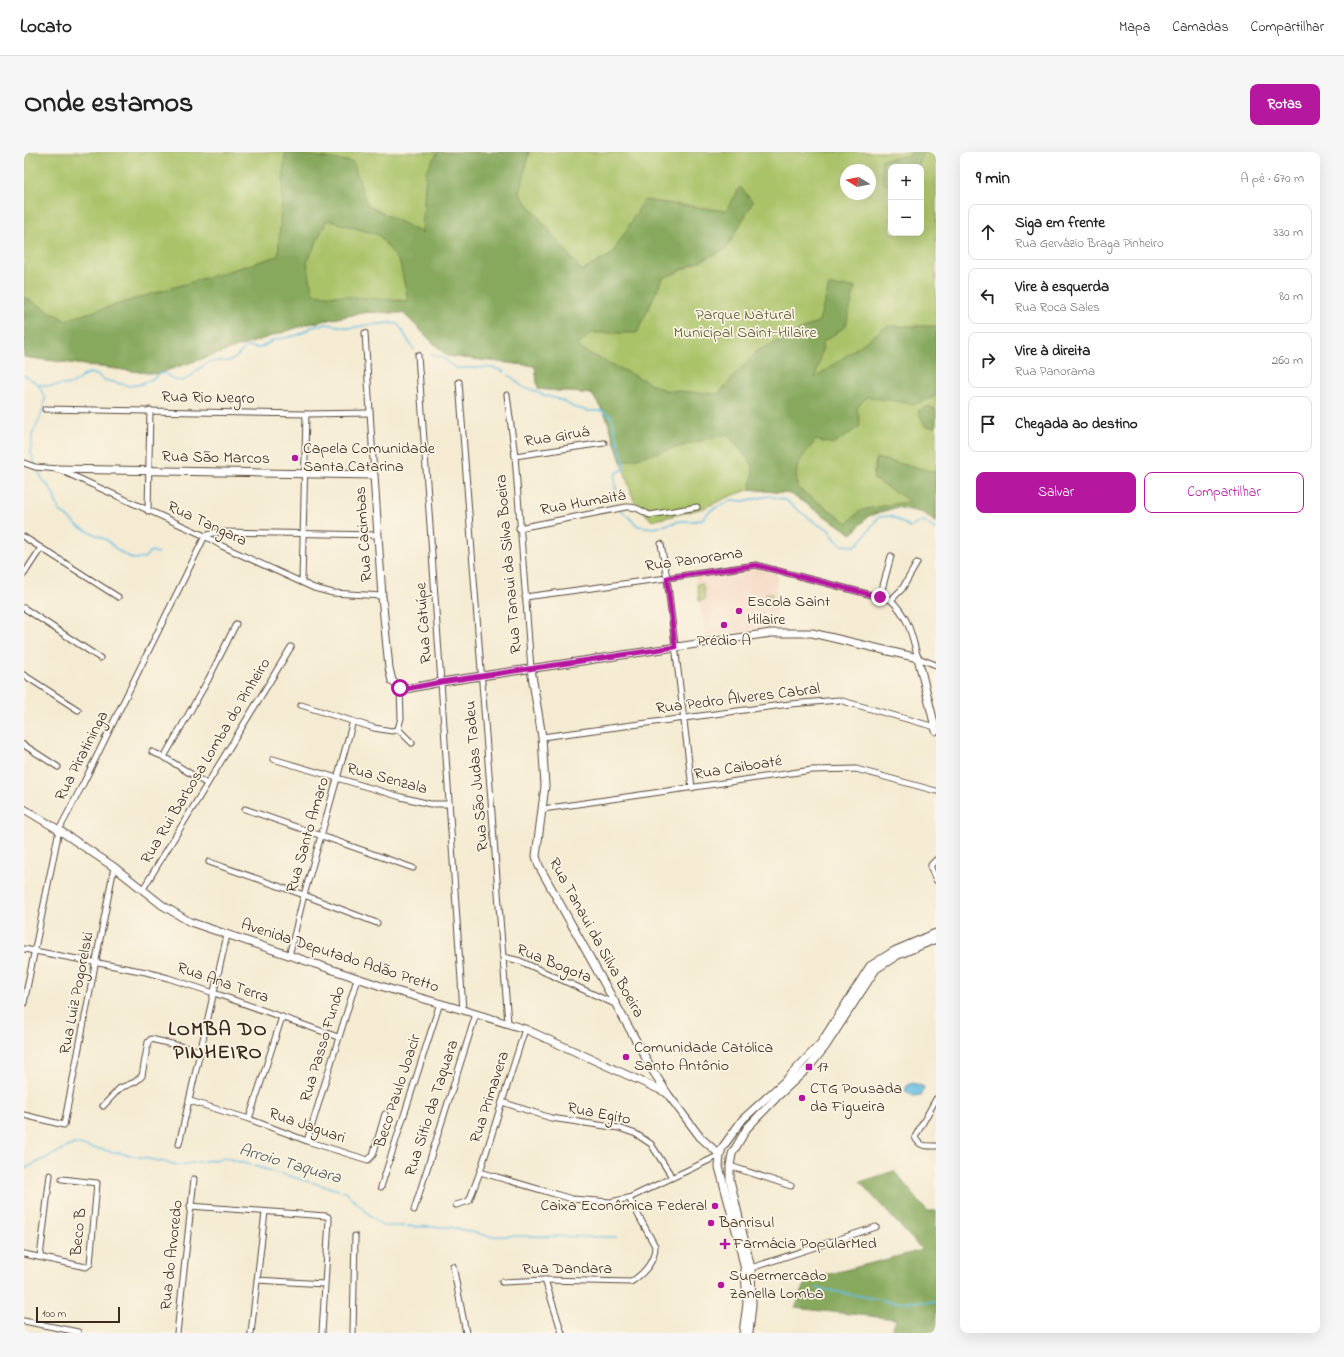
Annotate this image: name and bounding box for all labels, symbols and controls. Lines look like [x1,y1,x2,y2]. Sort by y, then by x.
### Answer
text: Locato [20,14,72,41]
text: Mapa [1119,17,1150,38]
text: Camadas [1172,17,1229,38]
text: Compartilhar [1251,17,1324,38]
text: Onde estamos [24,84,193,125]
button: Rotas [1250,84,1320,125]
north arrow [840,164,876,200]
map controls [888,164,924,236]
button: + [888,164,924,200]
text: 9 min [976,166,1010,191]
text: A pé · 670 m [1241,169,1304,188]
button: − [888,200,924,236]
text: Siga em frente [1015,212,1105,234]
icon: ahead [977,221,999,243]
text: 330 m [1273,223,1303,242]
text: Rua Gervázio Braga Pinheiro [1015,234,1164,253]
text: Vire à esquerda [1015,276,1109,298]
icon: left [977,285,999,307]
text: 80 m [1279,287,1303,306]
text: Rua Roca Sales [1015,298,1100,317]
park label: Parque Natural Municipal Saint-Hilaire [673,303,817,345]
text: Vire à direita [1015,340,1090,362]
icon: right [977,349,999,371]
text: 260 m [1272,351,1303,370]
text: Rua Panorama [1015,362,1095,381]
street label: Rua Rio Negro [161,385,255,411]
icon: arrive [977,413,999,435]
text: Chegada ao destino [1015,413,1138,435]
street label: Rua Giruá [523,420,591,454]
place label: Capela Comunidade Santa Catarina [303,437,436,479]
street label: Rua São Marcos [162,445,270,471]
marker: Capela Comunidade Santa Catarina [290,453,300,463]
button: Salvar [976,472,1136,513]
button: Compartilhar [1144,472,1304,513]
street label: Rua Tanaui da Silva Boeira [489,473,529,655]
street label: Rua Humaitá [538,484,628,522]
street label: Rua Cacimbas [349,485,379,583]
street label: Rua Tangara [163,495,251,553]
street label: Rua Panorama [644,541,744,579]
street label: Rua Catuípe [409,581,439,664]
route end [871,588,889,606]
place label: Escola Saint Hilaire [747,590,831,632]
marker: Escola Saint Hilaire [734,606,744,616]
marker: Prédio A [719,620,729,630]
place label: Prédio A [697,629,751,653]
street label: Rua Rui Barbosa Lomba do Pinheiro [135,653,277,869]
street label: Rua Pedro Álveres Cabral [655,677,822,721]
route start [391,679,409,697]
street label: Rua São Judas Tadeu [458,700,496,852]
street label: Rua Piratininga [49,707,115,805]
street label: Rua Caiboaté [692,749,785,787]
street label: Rua Senzala [344,757,430,801]
street label: Rua Santo Amaro [280,774,336,896]
street label: Rua Tanaui da Silva Boeira [542,853,650,1023]
street label: Avenida Deputado Adão Pretto [238,913,442,999]
street label: Rua Luiz Pogorelski [53,930,101,1056]
street label: Rua Bogota [513,938,595,990]
street label: Rua Ana Terra [174,956,272,1010]
street label: Rua Passo Fundo [294,983,352,1105]
district label: LOMBA DO PINHEIRO [168,1016,268,1068]
street label: Beco Paulo Joacir [368,1031,428,1152]
place label: Comunidade Católica Santo Antônio [634,1036,773,1078]
street label: Rua Sítio da Taquara [399,1037,465,1179]
street label: Rua Primavera [464,1048,516,1146]
marker: Comunidade Católica Santo Antônio [621,1052,631,1062]
place label: 17 [817,1055,829,1079]
marker: 17 [804,1062,814,1072]
place label: CTG Pousada da Figueira [810,1077,902,1119]
marker: CTG Pousada da Figueira [797,1093,807,1103]
street label: Rua Egito [565,1096,633,1132]
street label: Rua Jaguari [265,1102,349,1150]
water label: Arroio Taquara [236,1137,345,1191]
place label: Caixa Econômica Federal [541,1194,707,1218]
street label: Rua do Arvoredo [154,1199,190,1311]
marker: Caixa Econômica Federal [710,1201,720,1211]
street label: Beco B [64,1207,93,1258]
place label: Banrisul [718,1211,774,1235]
marker: Banrisul [706,1218,716,1228]
place label: Farmácia PopularMed [732,1232,877,1256]
marker: Farmácia PopularMed [720,1239,730,1249]
street label: Rua Dandara [522,1257,612,1281]
place label: Supermercado Zanella Lomba [729,1264,827,1306]
marker: Supermercado Zanella Lomba [716,1280,726,1290]
scale bar [36,1305,120,1324]
text: 100 m [42,1306,66,1322]

